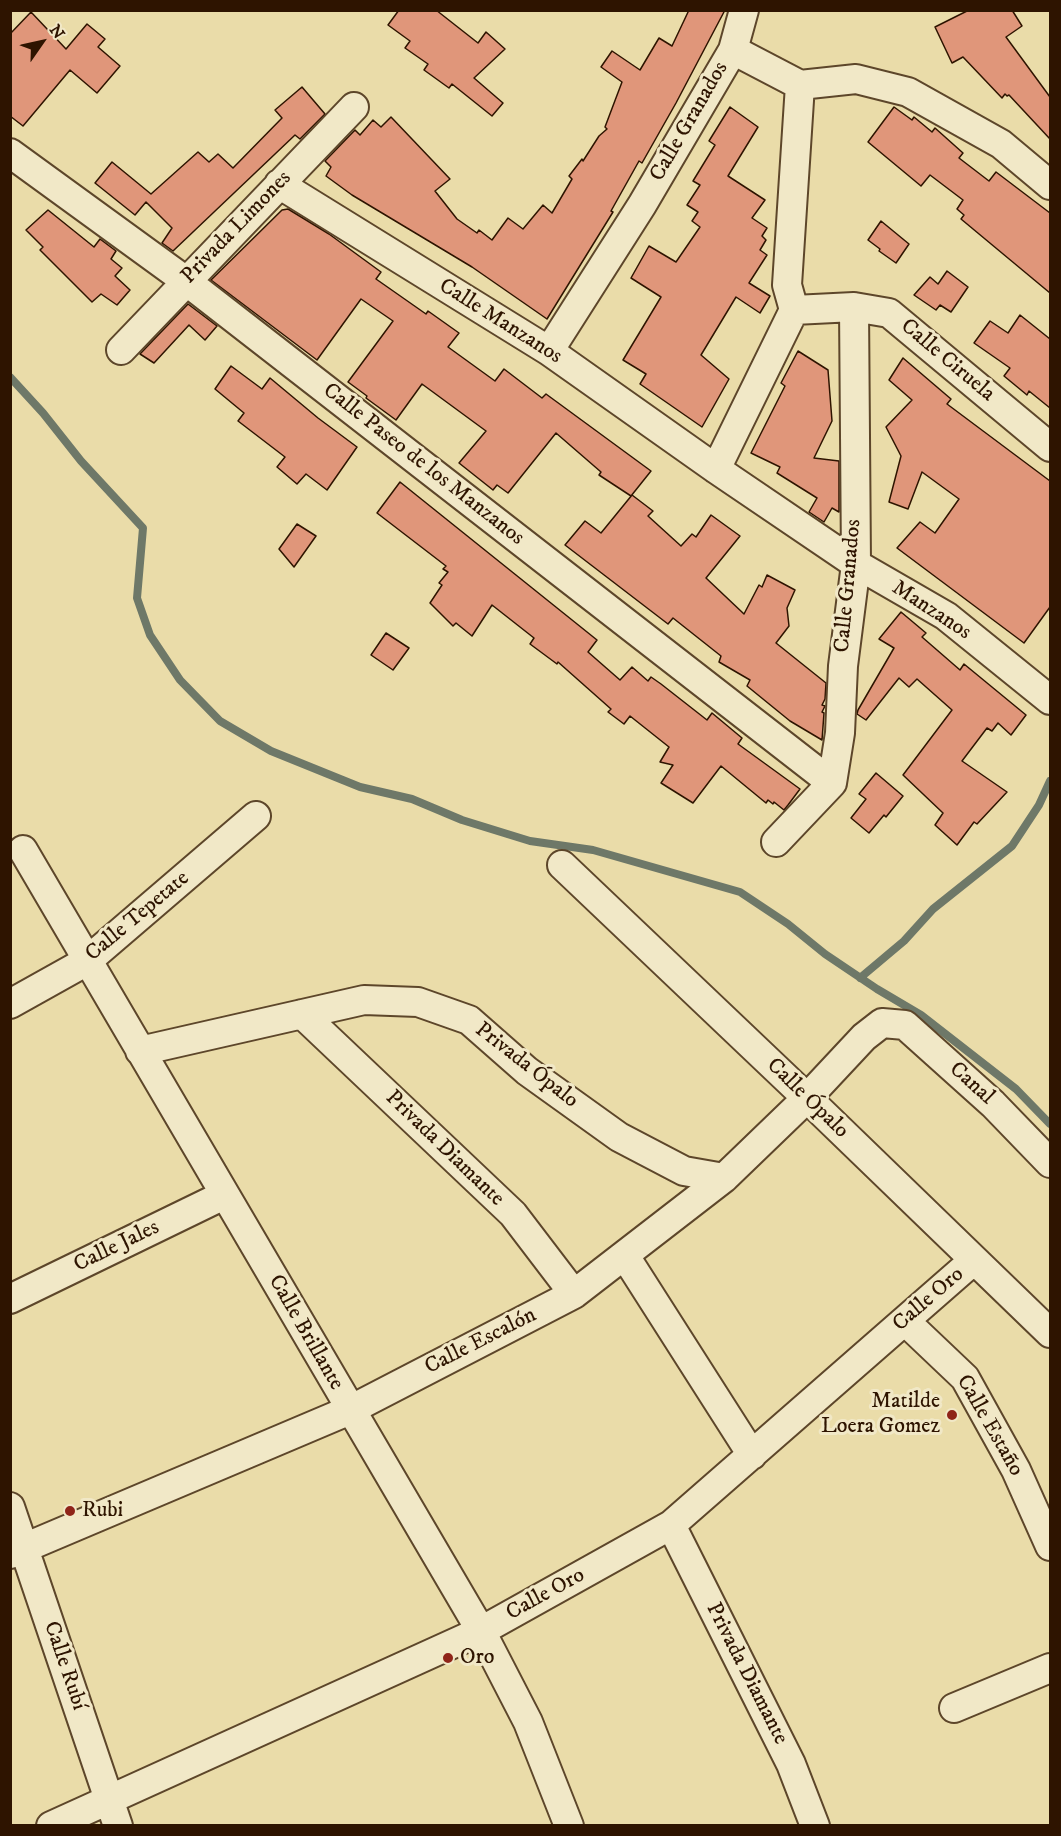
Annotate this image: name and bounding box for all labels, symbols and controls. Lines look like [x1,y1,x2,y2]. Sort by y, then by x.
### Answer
north arrow [12,12,72,72]
text: N [45,21,69,43]
street label: Calle Granados [645,57,735,187]
street label: Privada Limones [176,166,298,290]
street label: Calle Manzanos [434,274,566,370]
street label: Calle Ciruela [894,314,1000,408]
street label: Calle Paseo de los Manzanos [317,378,529,552]
street label: Calle Granados [830,518,868,654]
street label: Manzanos [886,576,976,646]
street label: Calle Tepetate [81,866,195,968]
street label: Privada Ópalo [469,1017,583,1115]
street label: Calle Ópalo [760,1053,854,1145]
street label: Canal [943,1057,999,1111]
street label: Privada Diamante [379,1085,509,1213]
street label: Calle Jales [70,1215,164,1279]
street label: Calle Oro [888,1262,970,1338]
street label: Calle Brillante [261,1271,349,1395]
street label: Calle Escalón [421,1303,541,1381]
street label: Calle Estaño [949,1371,1029,1481]
place label: Matilde Loera Gomez [821,1389,940,1440]
marker: Matilde Loera Gomez [945,1408,959,1422]
place label: Rubi [82,1498,123,1524]
marker: Rubi [63,1504,77,1518]
street label: Calle Oro [502,1563,590,1627]
street label: Privada Diamante [699,1599,793,1749]
street label: Calle Rubí [37,1618,91,1714]
place label: Oro [460,1645,494,1671]
marker: Oro [441,1651,455,1665]

